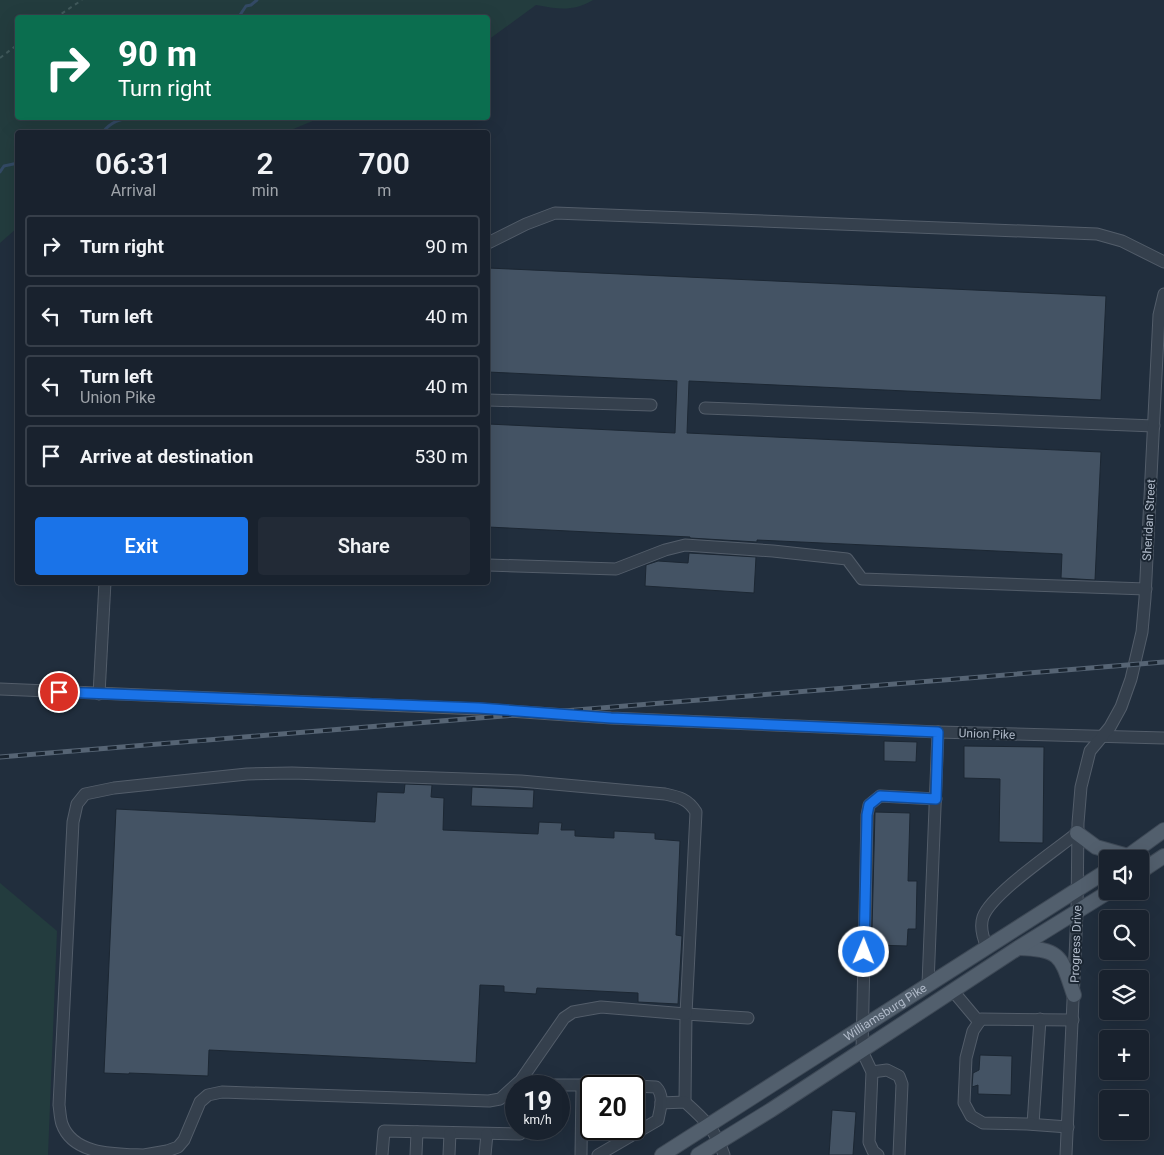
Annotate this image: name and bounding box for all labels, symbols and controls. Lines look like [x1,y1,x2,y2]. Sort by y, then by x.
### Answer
text: 90 m [118,34,197,75]
icon: right [35,35,100,100]
text: Turn right [118,76,212,101]
text: 06:31 [95,146,172,181]
text: 2 [257,146,274,181]
text: 700 [359,146,410,181]
text: Arrival [111,181,156,200]
text: min [252,181,279,200]
text: m [377,181,391,200]
icon: right [37,232,65,260]
text: Turn right [80,235,164,258]
text: 90 m [425,235,468,258]
icon: left [37,302,65,330]
text: Turn left [80,305,153,328]
text: 40 m [425,305,468,328]
text: Turn left [80,365,153,388]
icon: left [37,372,65,400]
text: 40 m [425,375,468,398]
text: Union Pike [80,388,155,407]
icon: arrive [37,442,65,470]
text: Arrive at destination [80,445,253,468]
text: 530 m [415,445,468,468]
street label: Sheridan Street [1140,479,1158,561]
button: Exit [35,517,248,575]
button: Share [258,517,470,575]
pin [38,671,80,713]
icon: arrive [45,678,73,706]
street label: Union Pike [958,726,1016,742]
map controls [1099,850,1149,1140]
button: sound [1099,850,1149,900]
street label: Progress Drive [1068,905,1084,983]
button: search [1099,910,1149,960]
position arrow [837,925,889,977]
button: layers [1099,970,1149,1020]
street label: Williamsburg Pike [841,981,929,1044]
button: + [1099,1030,1149,1080]
speed limit sign: 20 [580,1075,645,1140]
text: 19 [523,1087,552,1116]
button: − [1099,1090,1149,1140]
text: km/h [523,1113,552,1127]

